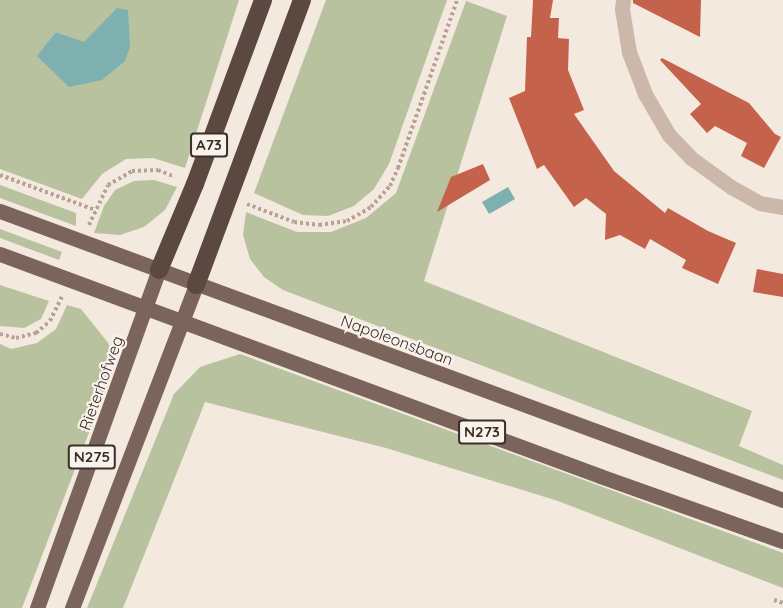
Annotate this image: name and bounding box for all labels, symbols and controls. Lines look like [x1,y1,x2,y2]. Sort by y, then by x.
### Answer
road number: A73 [190,133,228,157]
street label: Napoleonsbaan [338,311,456,369]
street label: Rieterhofweg [75,333,127,433]
road number: N273 [458,420,506,444]
road number: N275 [66,445,118,469]

